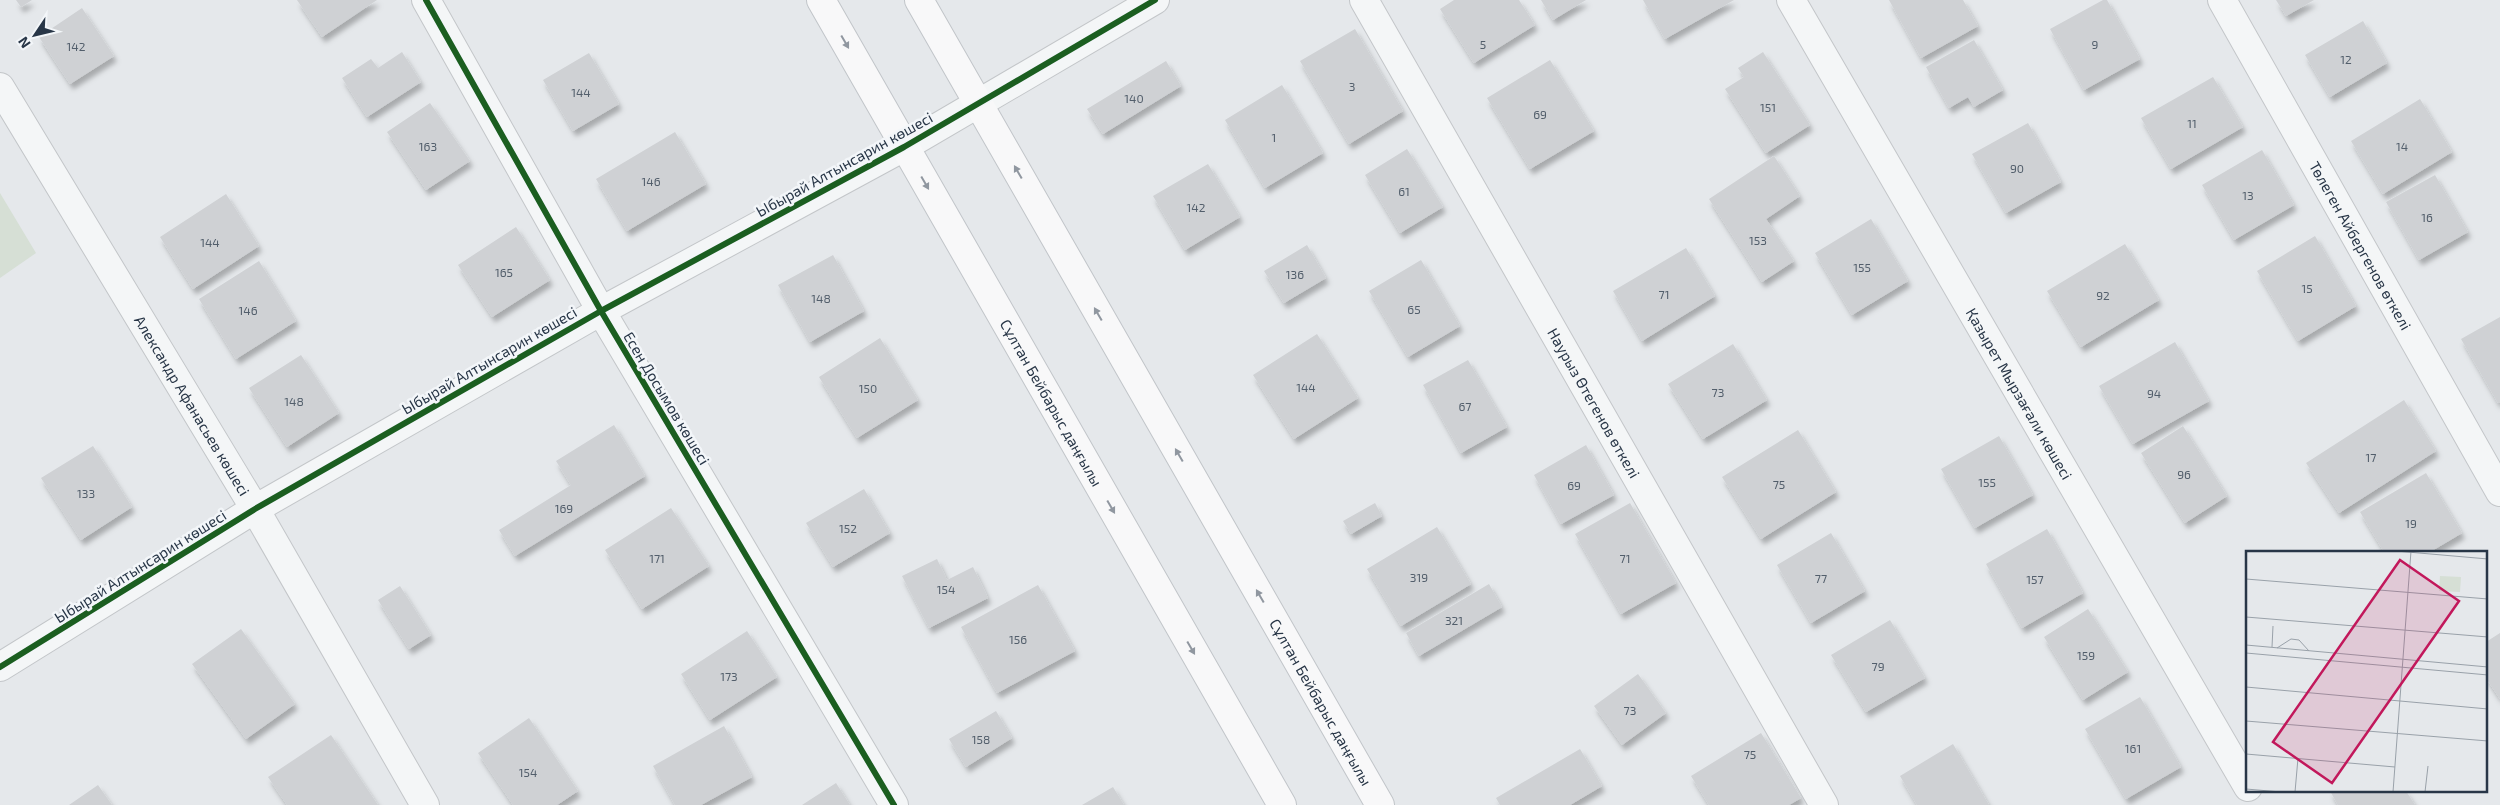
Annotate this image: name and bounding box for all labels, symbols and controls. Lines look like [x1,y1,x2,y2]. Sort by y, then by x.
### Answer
north arrow [10,10,60,60]
text: N [14,34,34,52]
one-way arrow [840,36,849,49]
house number: 5 [1480,37,1486,51]
house number: 9 [2092,37,2099,51]
house number: 142 [67,39,86,53]
house number: 12 [2340,52,2352,66]
house number: 3 [1349,79,1355,93]
house number: 144 [571,85,591,99]
house number: 140 [1124,91,1144,105]
house number: 151 [1760,100,1776,114]
house number: 69 [1533,107,1547,121]
street label: Ыбырай Алтынсарин көшесі [753,108,935,220]
house number: 11 [2187,116,2197,130]
house number: 1 [1272,130,1276,144]
house number: 163 [419,139,437,153]
house number: 14 [2396,139,2408,153]
street label: Төлеген Айбергенов өткелі [2306,158,2415,333]
house number: 90 [2010,161,2024,175]
one-way arrow [1013,166,1022,179]
house number: 146 [641,174,661,188]
one-way arrow [921,177,930,190]
house number: 61 [1398,184,1410,198]
house number: 13 [2242,188,2254,202]
house number: 142 [1187,200,1206,214]
house number: 16 [2421,210,2433,224]
house number: 153 [1749,233,1767,247]
house number: 144 [200,235,220,249]
house number: 155 [1853,260,1871,274]
house number: 165 [495,265,513,279]
house number: 136 [1286,267,1304,281]
house number: 15 [2301,281,2313,295]
house number: 71 [1659,287,1669,301]
house number: 92 [2096,288,2110,302]
house number: 148 [811,291,831,305]
street label: Ыбырай Алтынсарин көшесі [398,302,580,418]
house number: 65 [1407,302,1421,316]
house number: 146 [238,303,258,317]
street label: Қазырет Мырзағали көшесі [1963,304,2076,483]
one-way arrow [1094,307,1103,320]
street label: Александр Афанасьев көшесі [131,312,254,499]
street label: Сұлтан Бейбарыс даңғылы [997,316,1107,489]
street label: Наурыз Өтегенов өткелі [1544,325,1644,481]
street label: Есен Досымов көшесі [620,328,714,468]
house number: 144 [1296,380,1316,394]
house number: 150 [859,381,877,395]
house number: 73 [1712,385,1724,399]
house number: 94 [2147,386,2161,400]
house number: 148 [284,394,304,408]
house number: 67 [1458,399,1472,413]
one-way arrow [1175,447,1183,462]
house number: 17 [2366,450,2376,464]
house number: 96 [2177,467,2191,481]
house number: 155 [1978,475,1996,489]
house number: 75 [1773,477,1785,491]
house number: 69 [1567,478,1581,492]
house number: 133 [77,486,95,500]
one-way arrow [1106,500,1115,513]
house number: 169 [555,501,573,515]
street label: Ыбырай Алтынсарин көшесі [51,506,229,626]
house number: 19 [2405,516,2417,530]
house number: 152 [839,521,857,535]
house number: 171 [649,551,665,565]
house number: 71 [1620,551,1630,565]
inset map [2246,551,2488,792]
house number: 319 [1410,570,1428,584]
house number: 77 [1815,571,1827,585]
house number: 157 [2026,572,2044,586]
house number: 154 [937,582,955,596]
one-way arrow [1255,589,1264,602]
house number: 321 [1445,613,1463,627]
street label: Сұлтан Бейбарыс даңғылы [1266,615,1376,789]
house number: 156 [1009,632,1027,646]
one-way arrow [1187,641,1196,654]
house number: 159 [2077,648,2095,662]
house number: 79 [1871,659,1885,673]
house number: 173 [720,669,738,683]
house number: 73 [1624,703,1636,717]
house number: 158 [972,732,990,746]
house number: 161 [2125,741,2141,755]
house number: 75 [1744,747,1756,761]
house number: 154 [519,765,537,779]

